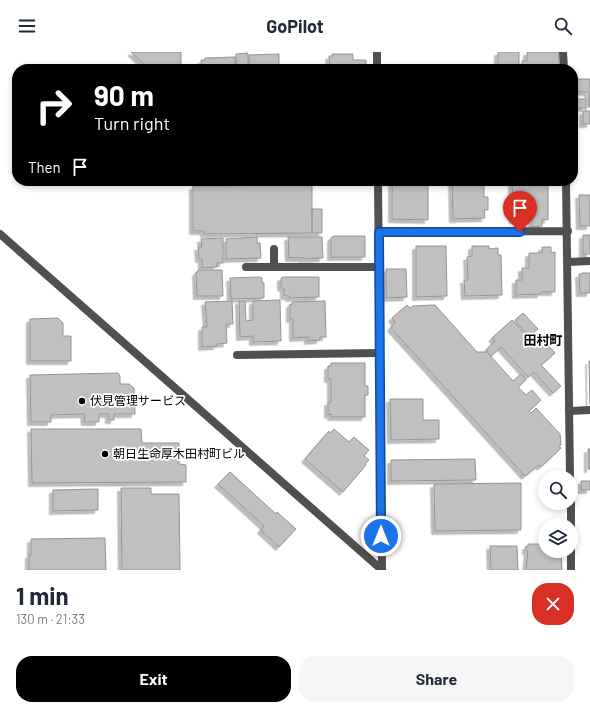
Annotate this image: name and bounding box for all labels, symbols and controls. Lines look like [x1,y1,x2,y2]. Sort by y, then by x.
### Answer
icon: menu [16,15,38,37]
text: GoPilot [266,15,324,37]
icon: search [552,15,574,37]
text: 90 m [94,78,154,112]
icon: right [28,80,80,132]
text: Turn right [94,112,170,134]
icon: arrive [69,156,91,178]
text: Then [28,158,61,176]
pin [503,191,537,232]
icon: arrive [509,197,531,219]
district label: 田村町 [523,332,563,348]
place label: 伏見管理サービス [90,393,186,407]
marker: 伏見管理サービス [77,396,87,406]
place label: 朝日生命厚木田村町ビル [113,446,245,460]
marker: 朝日生命厚木田村町ビル [100,449,110,459]
map controls [538,470,578,558]
button: search [538,470,578,510]
position arrow [360,515,402,557]
button: layers [538,518,578,558]
text: 1 min [16,581,69,610]
button: close [532,583,574,625]
text: 130 m · 21:33 [16,611,85,627]
button: Exit [16,656,291,702]
button: Share [299,656,574,702]

